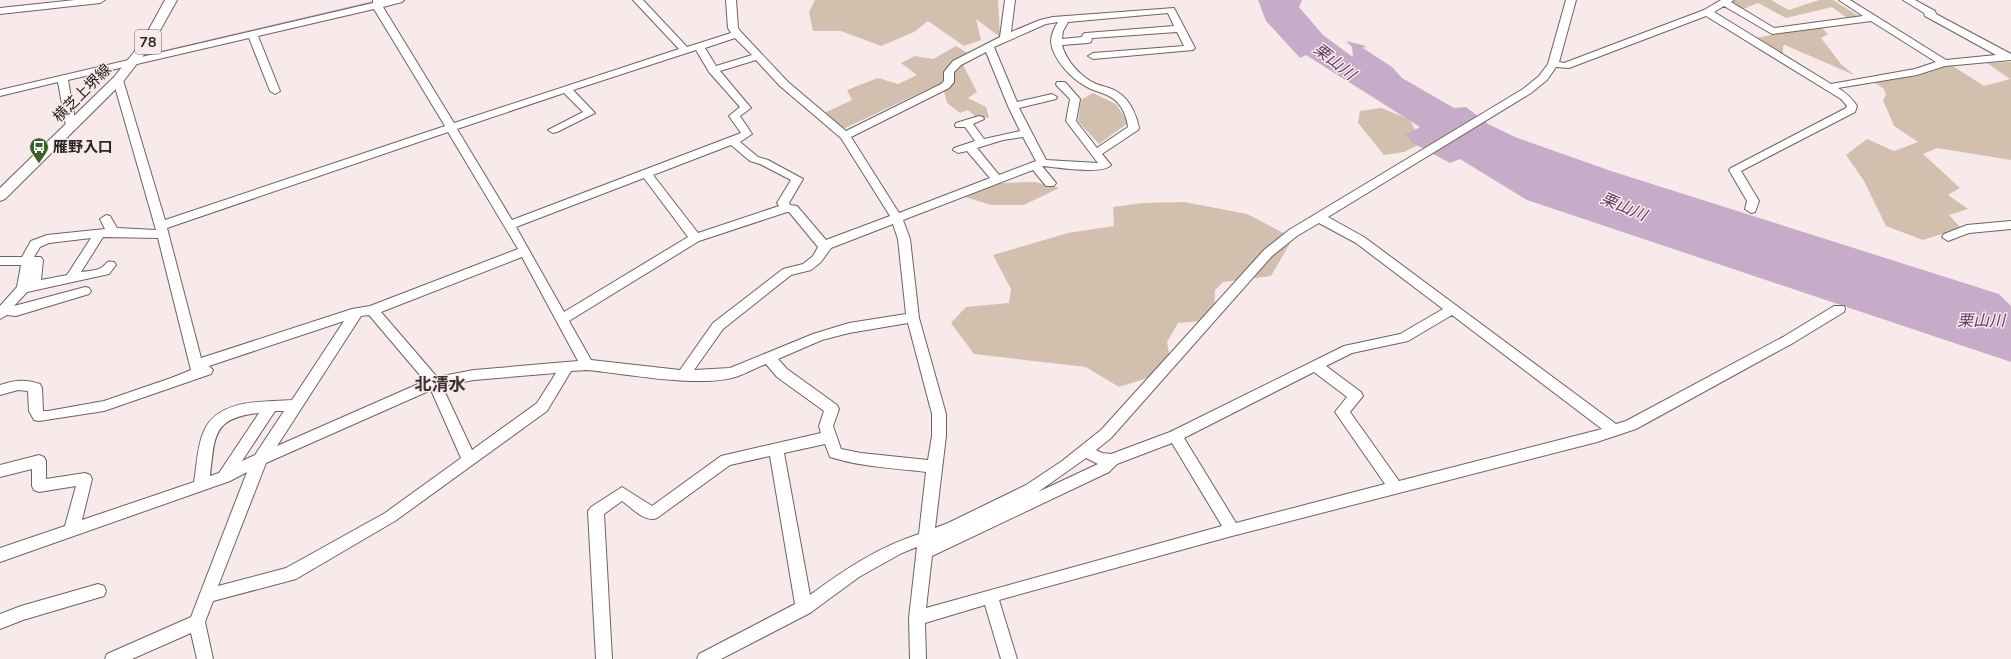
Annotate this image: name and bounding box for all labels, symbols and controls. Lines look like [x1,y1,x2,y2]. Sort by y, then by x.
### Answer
road number: 78 [135,30,161,54]
water label: 栗山川 [1310,38,1362,85]
street label: 横芝上堺線 [48,59,115,126]
bus stop icon: 雁野入口 [28,136,50,164]
place label: 雁野入口 [53,137,113,156]
water label: 栗山川 [1598,187,1652,225]
water label: 栗山川 [1957,310,2007,330]
district label: 北清水 [415,373,466,394]

